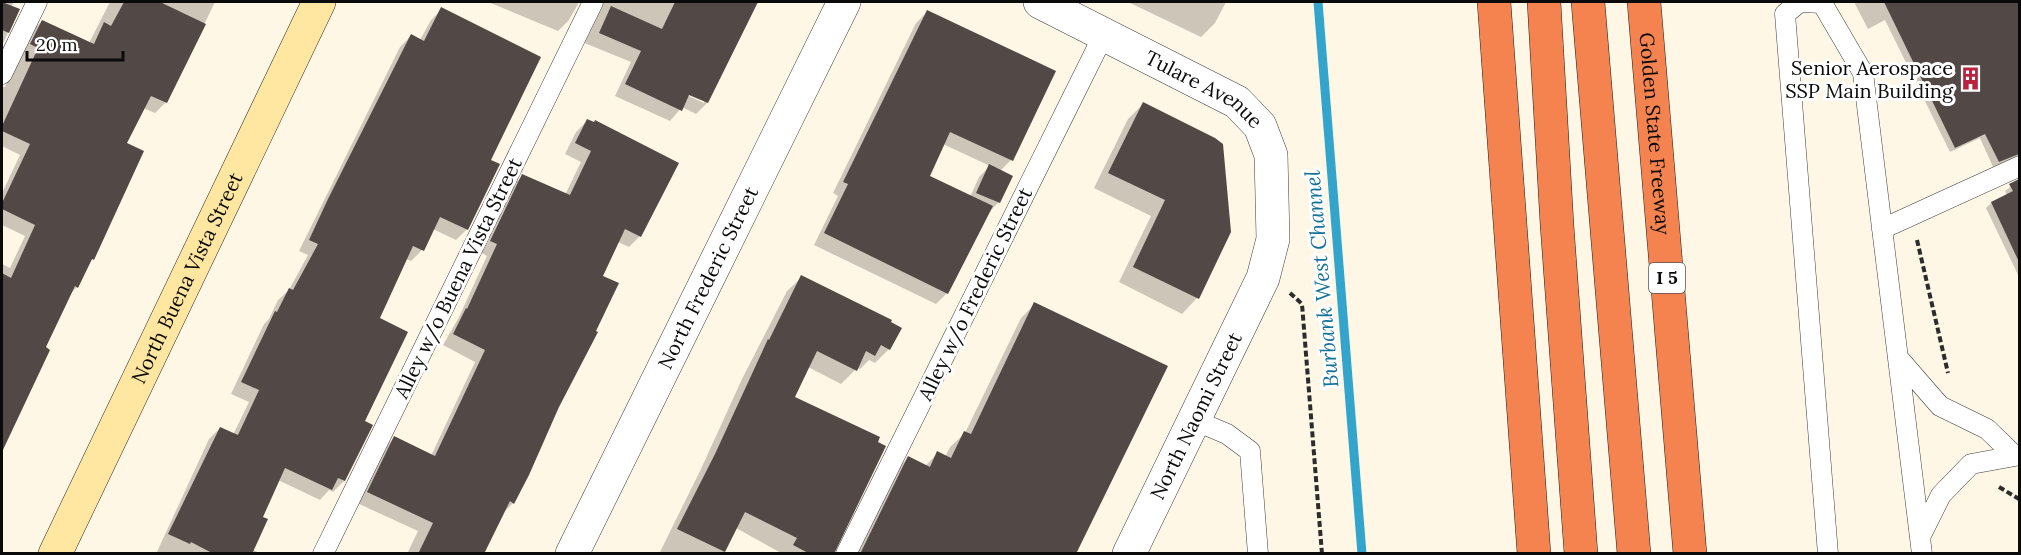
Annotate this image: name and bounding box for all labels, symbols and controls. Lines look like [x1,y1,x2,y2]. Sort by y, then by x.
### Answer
scale bar [27,24,123,62]
street label: Golden State Freeway [1635,31,1676,236]
text: 20 m [36,33,78,56]
street label: Tulare Avenue [1141,45,1268,133]
place label: Senior Aerospace SSP Main Building [1785,55,1954,103]
building icon: Senior Aerospace SSP Main Building [1958,66,1984,92]
street label: Alley w/o Buena Vista Street [388,153,528,404]
street label: North Buena Vista Street [125,168,248,387]
water label: Burbank West Channel [1299,169,1344,389]
street label: North Frederic Street [652,182,763,373]
street label: Alley w/o Frederic Street [912,183,1038,406]
road number: I 5 [1649,263,1685,293]
street label: North Naomi Street [1144,328,1247,504]

